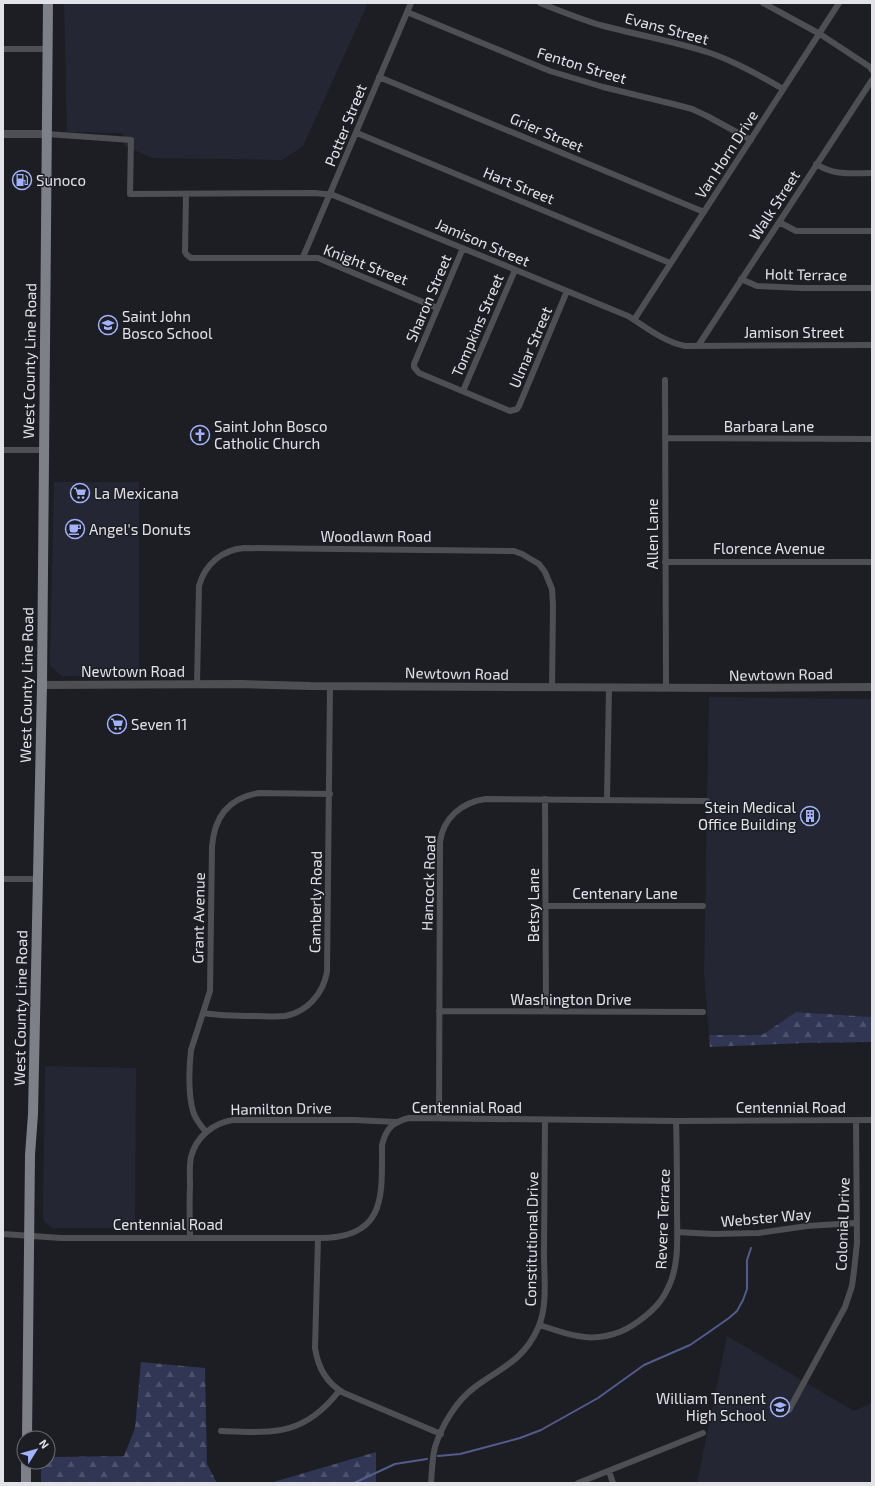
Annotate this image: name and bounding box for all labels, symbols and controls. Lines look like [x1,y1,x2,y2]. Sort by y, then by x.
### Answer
street label: Evans Street [623,8,711,48]
street label: Fenton Street [535,43,629,87]
street label: Potter Street [320,81,370,169]
street label: Van Horn Drive [691,107,761,201]
street label: Grier Street [508,108,587,156]
street label: Hart Street [481,163,557,208]
street label: Walk Street [745,167,803,243]
fuel station icon: Sunoco [11,169,33,191]
place label: Sunoco [36,171,86,189]
street label: Jamison Street [433,214,533,270]
street label: Knight Street [321,240,411,288]
street label: Sharon Street [401,251,455,345]
street label: Holt Terrace [765,264,847,284]
street label: Tompkins Street [447,271,507,379]
street label: West County Line Road [19,283,39,439]
street label: Ulmar Street [505,303,555,390]
place label: Saint John Bosco School [122,307,213,342]
school or university icon: Saint John Bosco School [97,314,119,336]
street label: Jamison Street [744,323,844,341]
place label: Saint John Bosco Catholic Church [214,417,327,452]
street label: Barbara Lane [724,417,814,435]
church icon: Saint John Bosco Catholic Church [189,424,211,446]
supermarket icon: La Mexicana [69,482,91,504]
place label: La Mexicana [94,484,179,502]
street label: Allen Lane [643,498,661,570]
cafe icon: Angel's Donuts [64,518,86,540]
place label: Angel's Donuts [89,520,191,538]
street label: Woodlawn Road [320,527,432,545]
street label: Florence Avenue [713,539,825,557]
street label: West County Line Road [16,607,36,763]
street label: Newtown Road [81,662,185,680]
street label: Newtown Road [405,663,509,683]
street label: Newtown Road [729,664,833,684]
supermarket icon: Seven 11 [106,713,128,735]
place label: Seven 11 [131,715,187,733]
place label: Stein Medical Office Building [698,798,797,833]
building icon: Stein Medical Office Building [799,805,821,827]
street label: Hancock Road [417,835,439,931]
street label: Camberly Road [305,851,325,953]
street label: Betsy Lane [524,868,542,942]
street label: Grant Avenue [188,872,208,964]
street label: Centenary Lane [572,884,678,902]
street label: West County Line Road [10,930,30,1086]
street label: Washington Drive [510,990,632,1008]
street label: Hamilton Drive [230,1098,332,1118]
street label: Centennial Road [412,1098,522,1116]
street label: Centennial Road [736,1098,846,1116]
street label: Revere Terrace [651,1168,673,1270]
street label: Constitutional Drive [521,1171,541,1307]
street label: Colonial Drive [831,1177,853,1271]
street label: Webster Way [720,1204,812,1230]
street label: Centennial Road [113,1215,223,1233]
place label: William Tennent High School [656,1389,767,1424]
school or university icon: William Tennent High School [769,1396,791,1418]
north arrow [16,1430,56,1470]
text: N [37,1437,52,1451]

